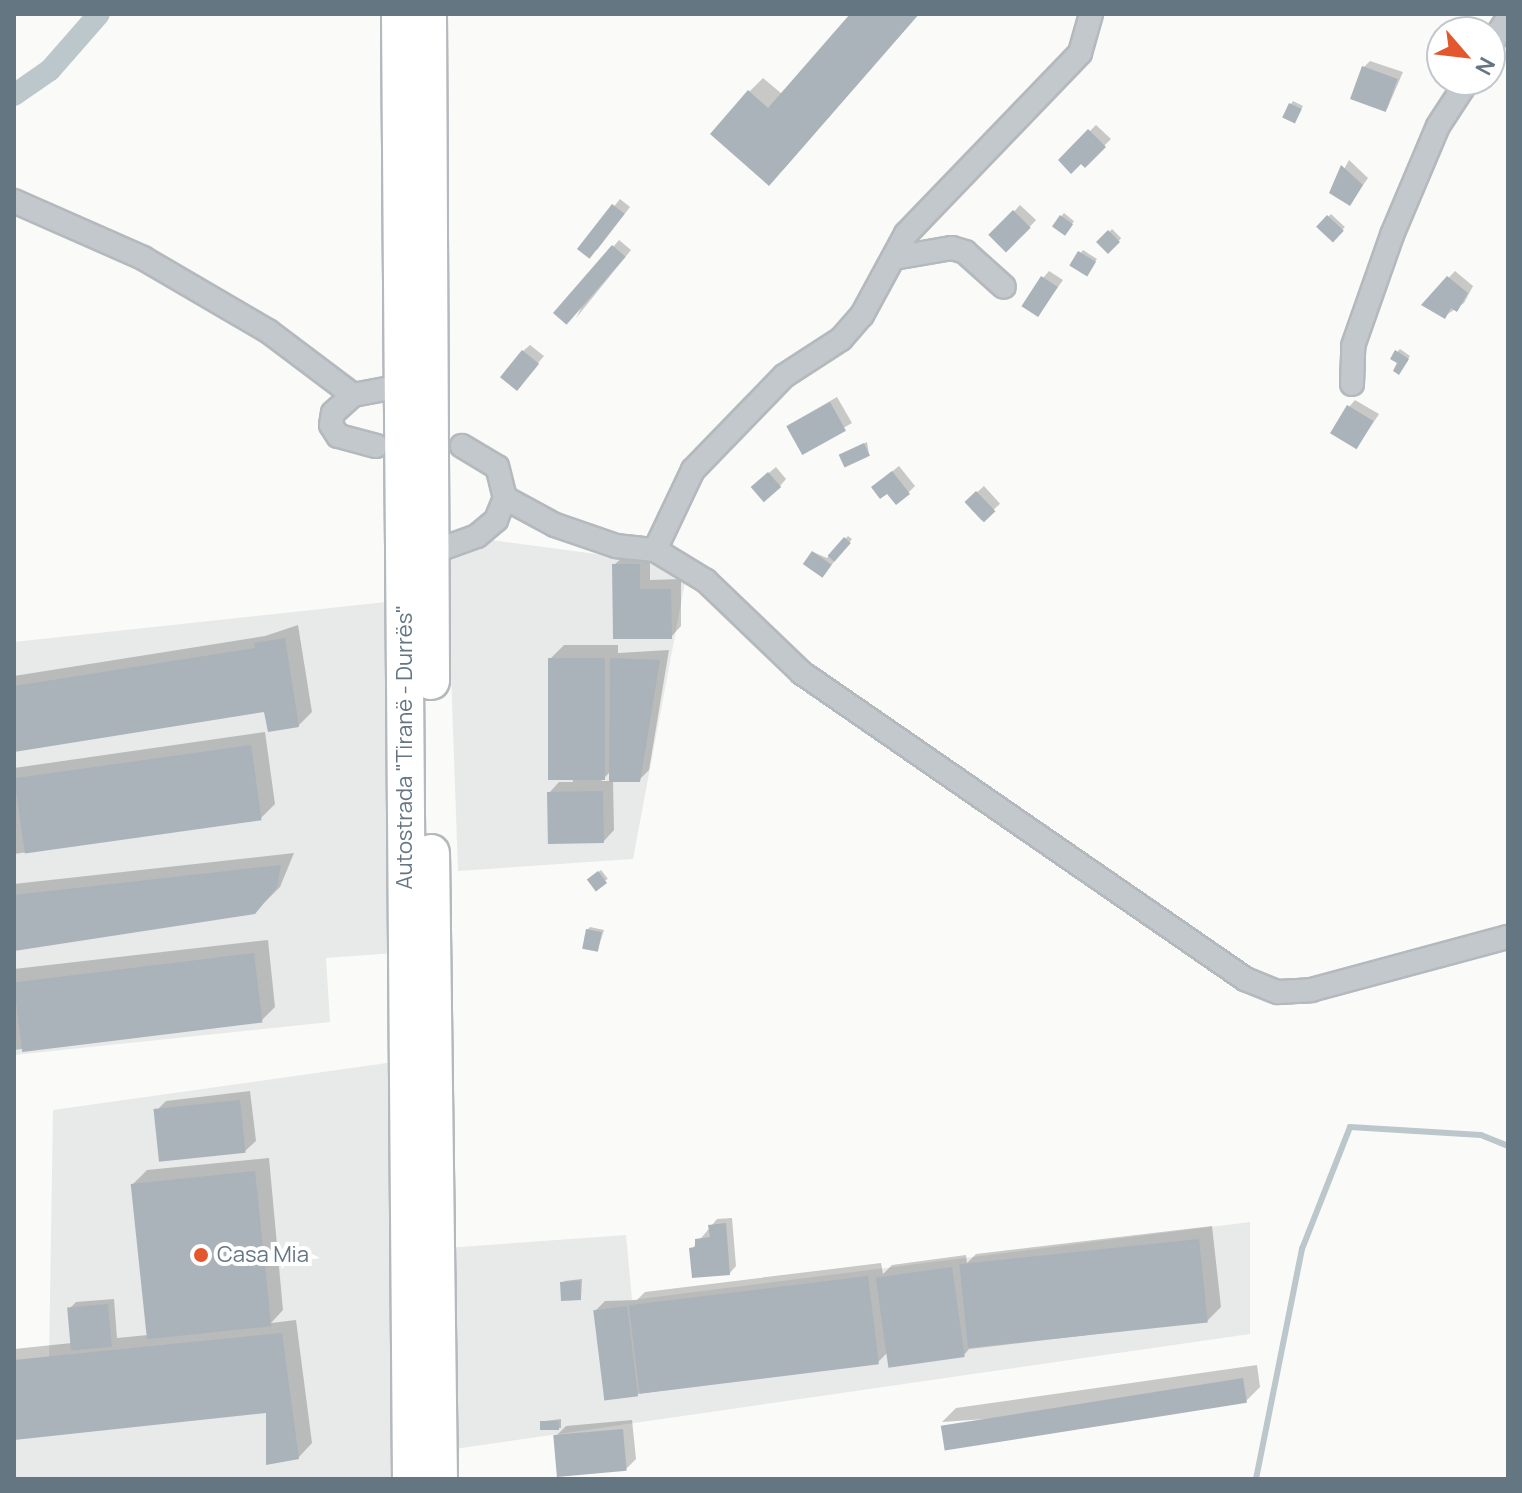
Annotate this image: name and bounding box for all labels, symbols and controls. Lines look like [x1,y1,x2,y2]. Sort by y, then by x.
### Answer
north arrow [1426,16,1506,96]
text: N [1468,52,1502,80]
street label: Autostrada "Tiranë - Durrës" [392,605,418,889]
place label: Casa Mia [217,1242,309,1268]
marker: Casa Mia [192,1246,210,1264]

